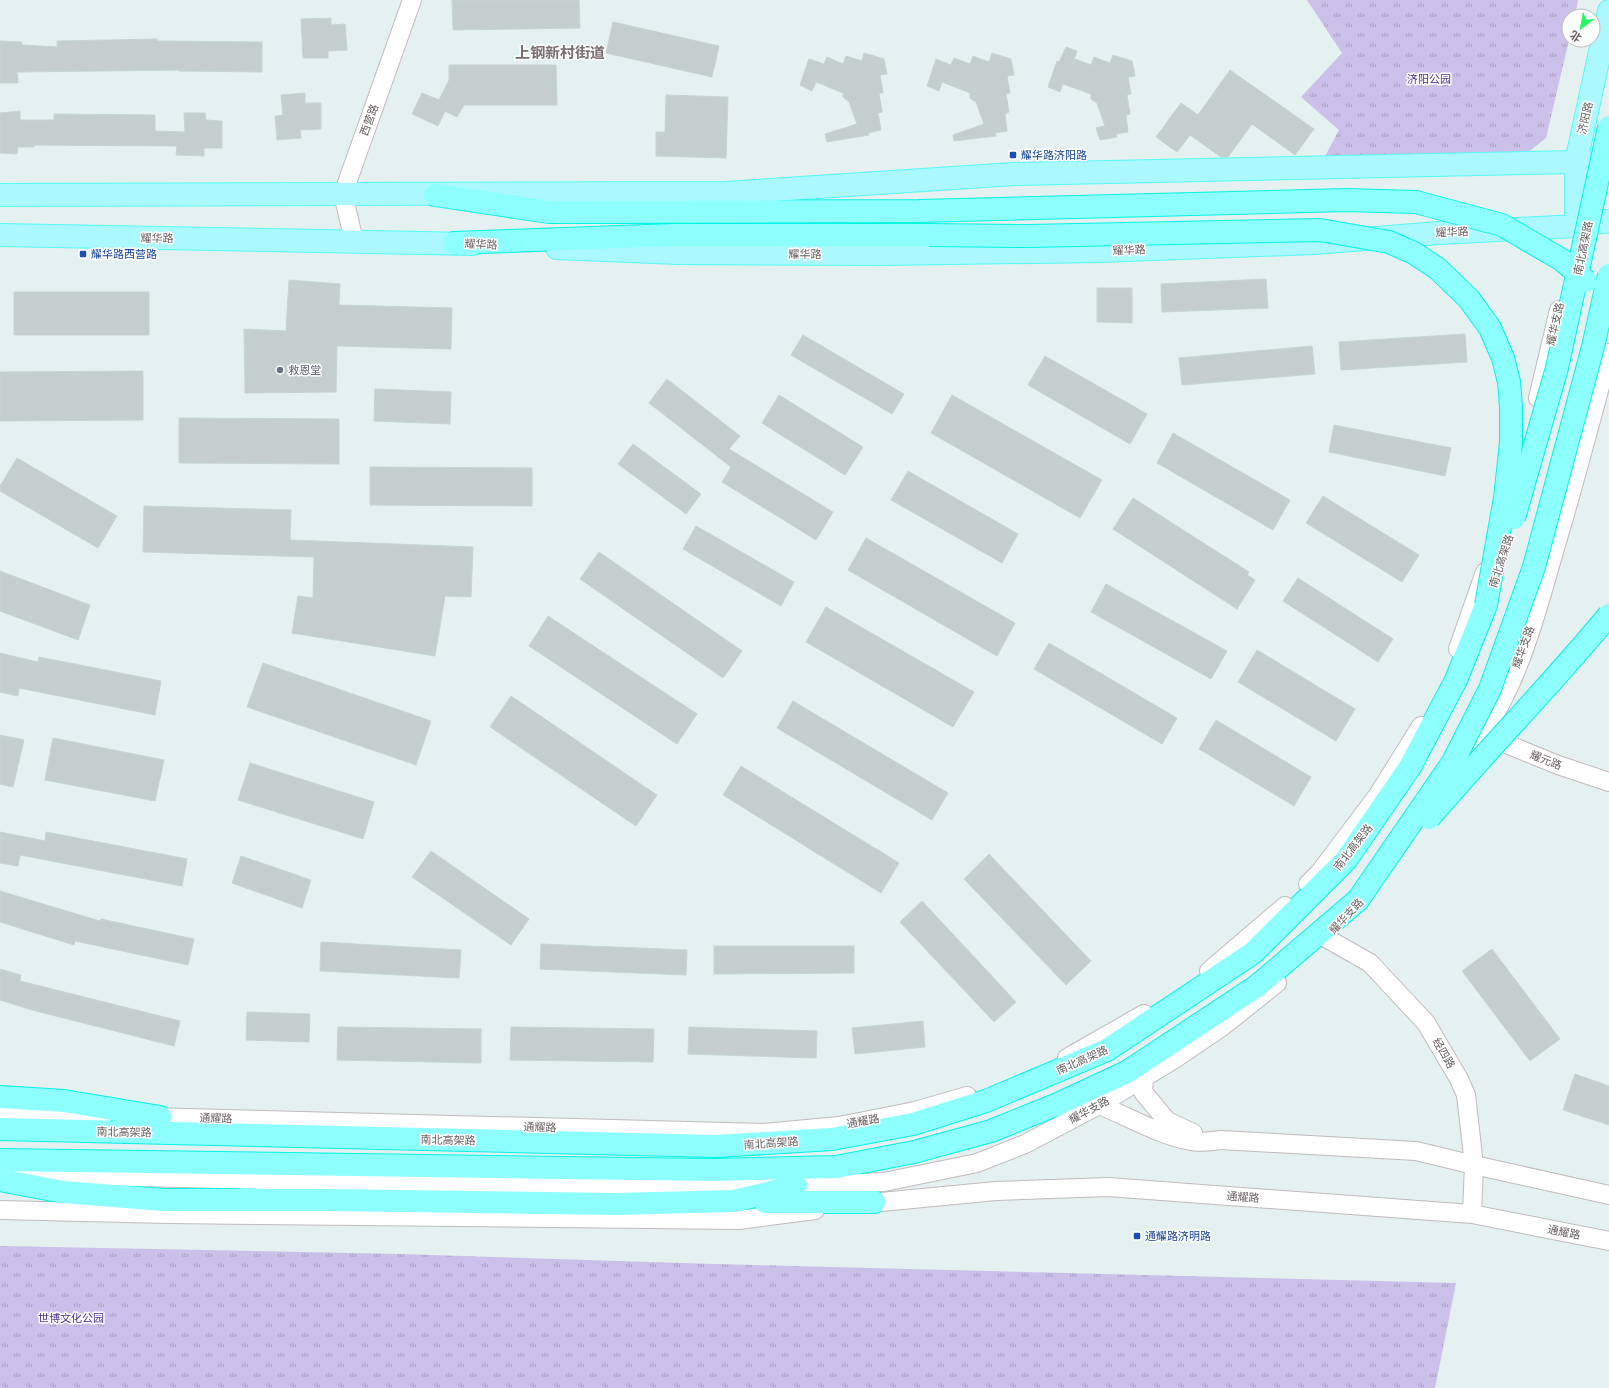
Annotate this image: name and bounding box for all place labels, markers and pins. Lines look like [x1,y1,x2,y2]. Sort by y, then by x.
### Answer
place label: 耀华路济阳路 [1021,147,1087,162]
marker: 耀华路济阳路 [1008,150,1018,160]
place label: 耀华路西营路 [91,246,157,261]
marker: 耀华路西营路 [78,249,88,259]
place label: 救恩堂 [288,362,321,377]
marker: 救恩堂 [275,365,285,375]
place label: 通耀路济明路 [1145,1228,1211,1243]
marker: 通耀路济明路 [1132,1231,1142,1241]

